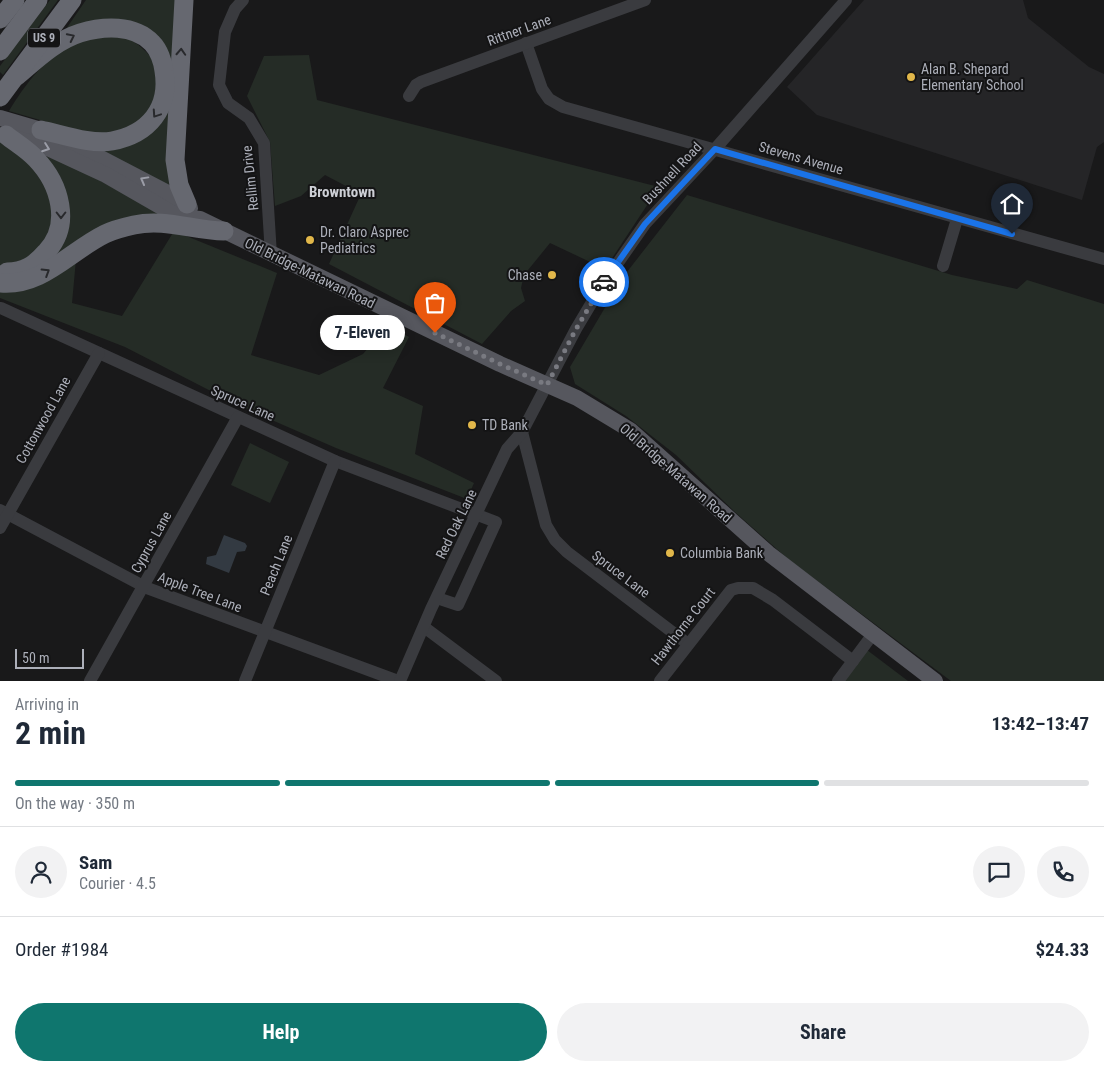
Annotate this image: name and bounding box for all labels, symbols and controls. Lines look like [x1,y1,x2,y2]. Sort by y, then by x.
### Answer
street label: Rittner Lane [485,11,553,49]
road number: US 9 [28,28,60,48]
one-way arrow [66,33,75,44]
one-way arrow [175,48,186,56]
place label: Alan B. Shepard Elementary School [921,61,1024,93]
marker: Alan B. Shepard Elementary School [905,71,917,83]
one-way arrow [153,109,163,118]
street label: Stevens Avenue [757,138,845,178]
street label: Bushnell Road [639,139,705,207]
one-way arrow [41,142,50,152]
street label: Rellim Drive [239,144,261,211]
one-way arrow [141,176,150,186]
district label: Browntown [309,183,375,201]
pin [991,183,1033,234]
icon: home [998,190,1026,218]
one-way arrow [55,211,66,219]
place label: Dr. Claro Asprec Pediatrics [320,224,409,256]
marker: Dr. Claro Asprec Pediatrics [304,234,316,246]
street label: Old Bridge-Matawan Road [242,235,378,311]
courier [579,257,629,307]
place label: Chase [508,267,542,283]
one-way arrow [41,268,50,278]
icon: car [590,268,618,296]
marker: Chase [546,269,558,281]
pin [414,282,456,333]
icon: bag [421,289,449,317]
callout: 7-Eleven [320,316,405,350]
text: 7-Eleven [335,323,390,342]
street label: Cottonwood Lane [13,373,74,466]
street label: Spruce Lane [209,382,278,424]
place label: TD Bank [482,417,529,433]
marker: TD Bank [466,419,478,431]
street label: Old Bridge-Matawan Road [617,420,735,526]
street label: Red Oak Lane [432,486,480,561]
street label: Cyprus Lane [128,508,175,576]
street label: Peach Lane [257,532,296,598]
place label: Columbia Bank [680,545,764,561]
street label: Spruce Lane [589,547,653,601]
marker: Columbia Bank [664,547,676,559]
street label: Apple Tree Lane [156,569,245,615]
street label: Hawthorne Court [648,584,718,668]
scale bar [15,646,84,669]
text: 50 m [22,650,50,666]
text: Arriving in [15,695,79,714]
text: 13:42–13:47 [991,712,1089,735]
text: 2 min [15,714,86,752]
text: On the way · 350 m [15,794,135,813]
button: person [15,846,67,898]
button: chat [973,846,1025,898]
button: phone [1037,846,1089,898]
text: Sam [79,851,112,874]
text: Courier · 4.5 [79,874,156,893]
text: Order #1984 [15,938,108,961]
text: $24.33 [1035,938,1089,961]
button: Help [15,1003,547,1061]
button: Share [557,1003,1089,1061]

